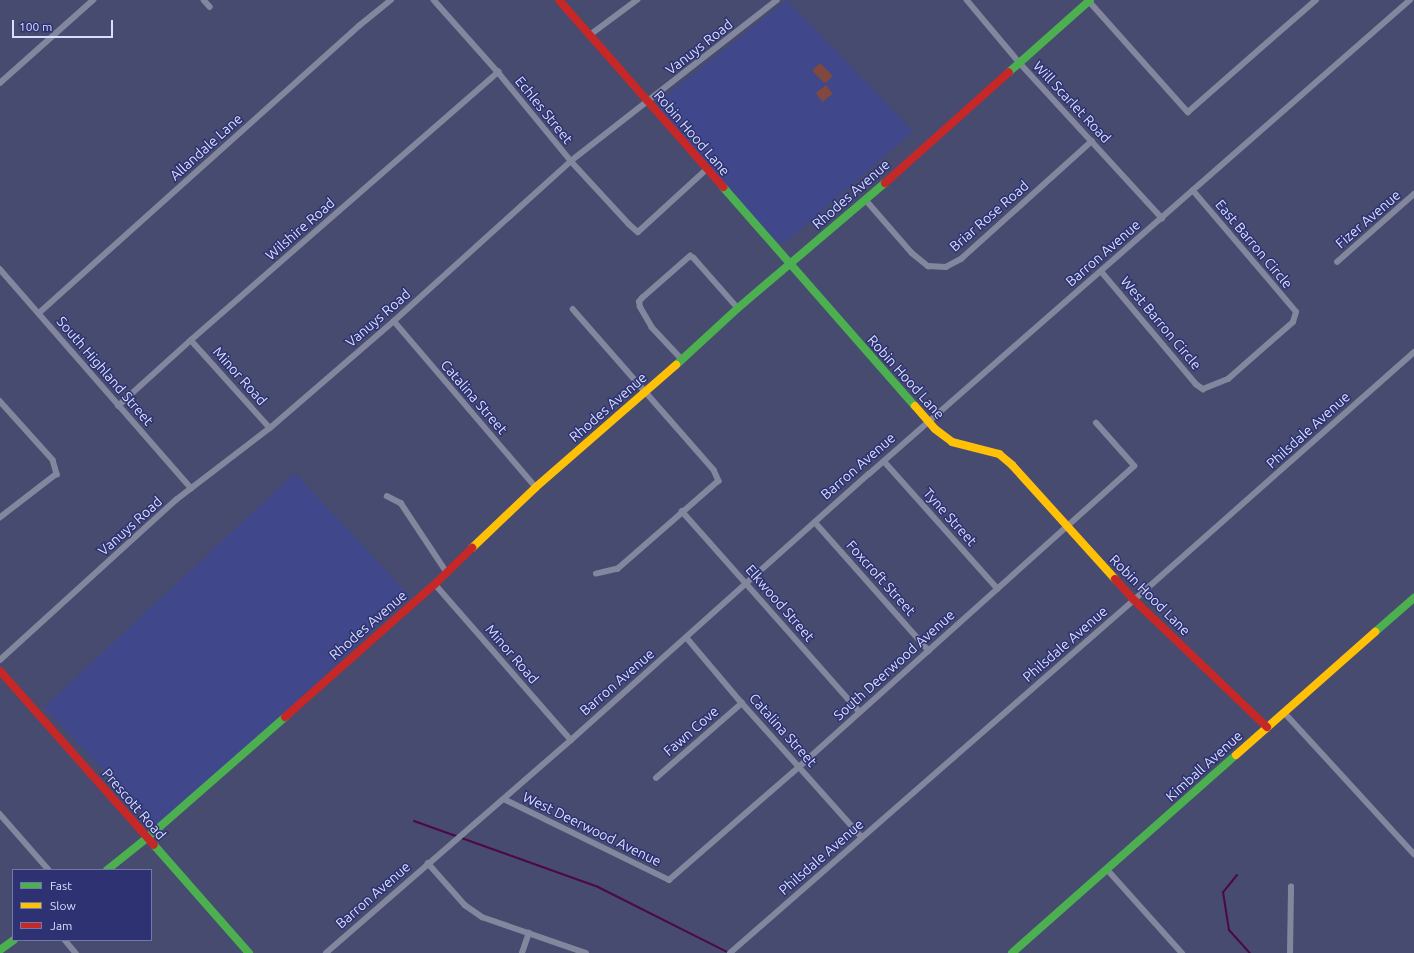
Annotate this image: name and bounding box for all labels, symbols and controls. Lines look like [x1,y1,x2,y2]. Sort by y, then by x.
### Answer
scale bar [14,12,115,38]
street label: Vanuys Road [662,16,736,78]
text: 100 m [19,20,52,33]
street label: Will Scarlet Road [1030,58,1114,146]
street label: Echles Street [512,73,576,147]
street label: Robin Hood Lane [650,87,734,179]
street label: Allandale Lane [166,110,246,184]
street label: Rhodes Avenue [809,156,893,232]
street label: Briar Rose Road [946,177,1032,255]
street label: Fizer Avenue [1332,186,1404,252]
street label: Wilshire Road [262,194,338,264]
street label: East Barron Circle [1212,196,1296,292]
street label: Barron Avenue [1062,216,1144,290]
street label: West Barron Circle [1117,273,1205,373]
street label: Vanuys Road [342,285,414,351]
street label: South Highland Street [53,313,157,429]
street label: Robin Hood Lane [864,332,948,422]
street label: Minor Road [209,343,271,409]
street label: Catalina Street [437,356,511,438]
street label: Rhodes Avenue [566,369,650,445]
street label: Philsdale Avenue [1263,388,1353,472]
street label: Barron Avenue [817,429,899,503]
street label: Tyne Street [920,485,980,549]
street label: Vanuys Road [95,493,165,559]
street label: Foxcroft Street [843,537,919,619]
street label: Robin Hood Lane [1106,551,1194,639]
street label: Elkwood Street [742,561,818,645]
street label: Rhodes Avenue [326,587,410,663]
street label: Philsdale Avenue [1019,603,1111,685]
street label: South Deerwood Avenue [830,606,958,724]
street label: Minor Road [482,621,542,687]
street label: Barron Avenue [576,645,658,719]
street label: Catalina Street [746,690,820,770]
street label: Fawn Cove [660,703,722,759]
street label: Kimball Avenue [1162,727,1246,805]
street label: Prescott Road [99,765,169,843]
street label: West Deerwood Avenue [520,788,664,870]
street label: Philsdale Avenue [775,816,867,898]
street label: Barron Avenue [332,858,414,932]
legend [12,869,152,941]
text: Fast [50,879,72,892]
text: Slow [50,899,76,912]
text: Jam [50,919,72,932]

